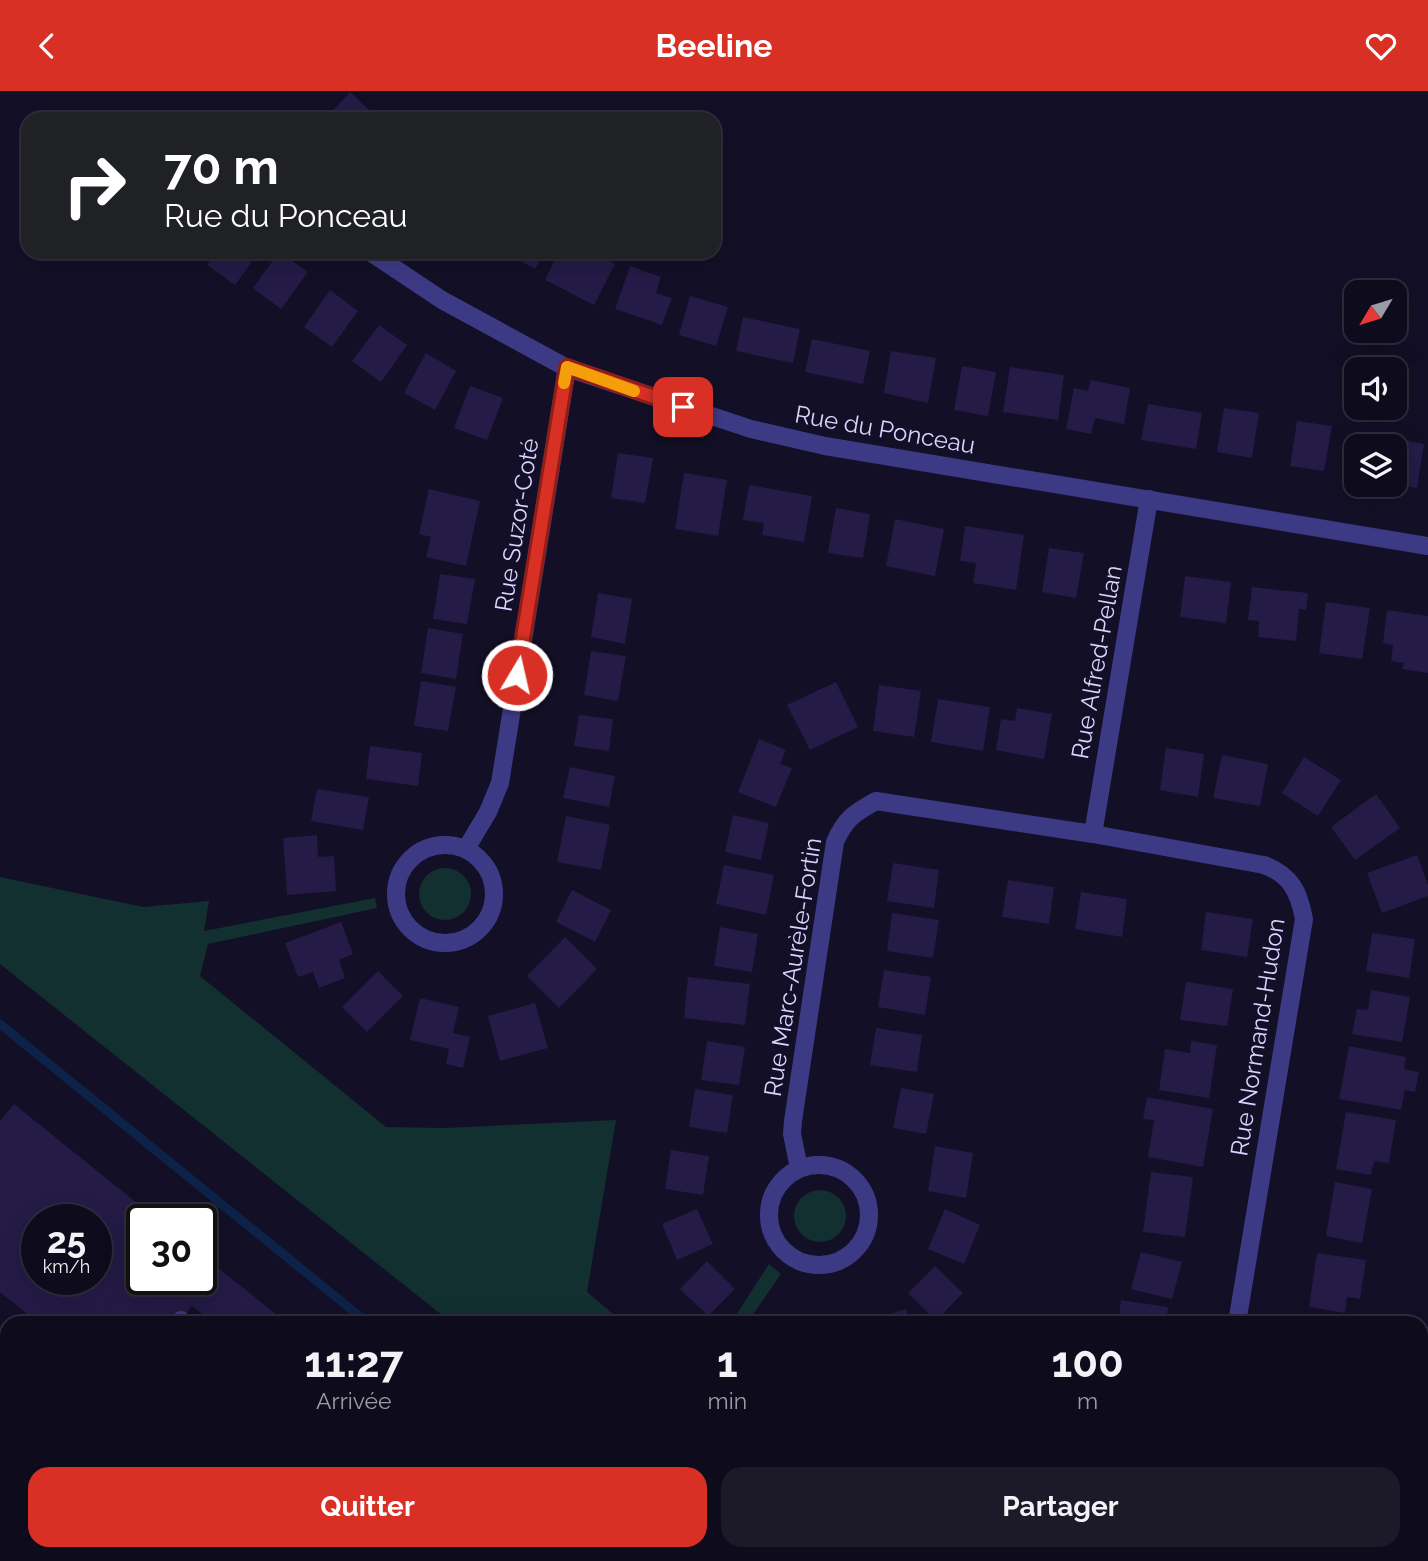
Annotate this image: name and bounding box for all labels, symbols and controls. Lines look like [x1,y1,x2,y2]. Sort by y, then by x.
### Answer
icon: back [28,27,66,65]
text: Beeline [656,27,772,64]
icon: heart [1362,27,1400,65]
text: 70 m [164,138,279,195]
icon: right [49,140,140,231]
text: Rue du Ponceau [164,197,408,234]
north arrow [1344,280,1407,343]
map controls [1344,280,1407,497]
button: sound [1344,357,1407,420]
pin [653,377,713,437]
icon: arrive [664,388,702,426]
street label: Rue du Ponceau [793,399,978,460]
button: layers [1344,434,1407,497]
street label: Rue Suzor-Coté [489,436,544,613]
street label: Rue Alfred-Pellan [1065,563,1128,761]
position arrow [480,638,554,712]
street label: Rue Marc-Aurèle-Fortin [758,835,827,1098]
street label: Rue Normand-Hudon [1224,916,1291,1158]
speed limit sign: 30 [126,1204,217,1295]
text: 25 [47,1220,86,1261]
text: km/h [43,1256,90,1277]
text: 11:27 [304,1338,403,1387]
text: 1 [717,1338,738,1387]
text: 100 [1051,1338,1124,1387]
text: Arrivée [316,1387,392,1414]
text: min [708,1387,747,1414]
text: m [1077,1387,1098,1414]
button: Quitter [28,1467,707,1547]
button: Partager [721,1467,1400,1547]

